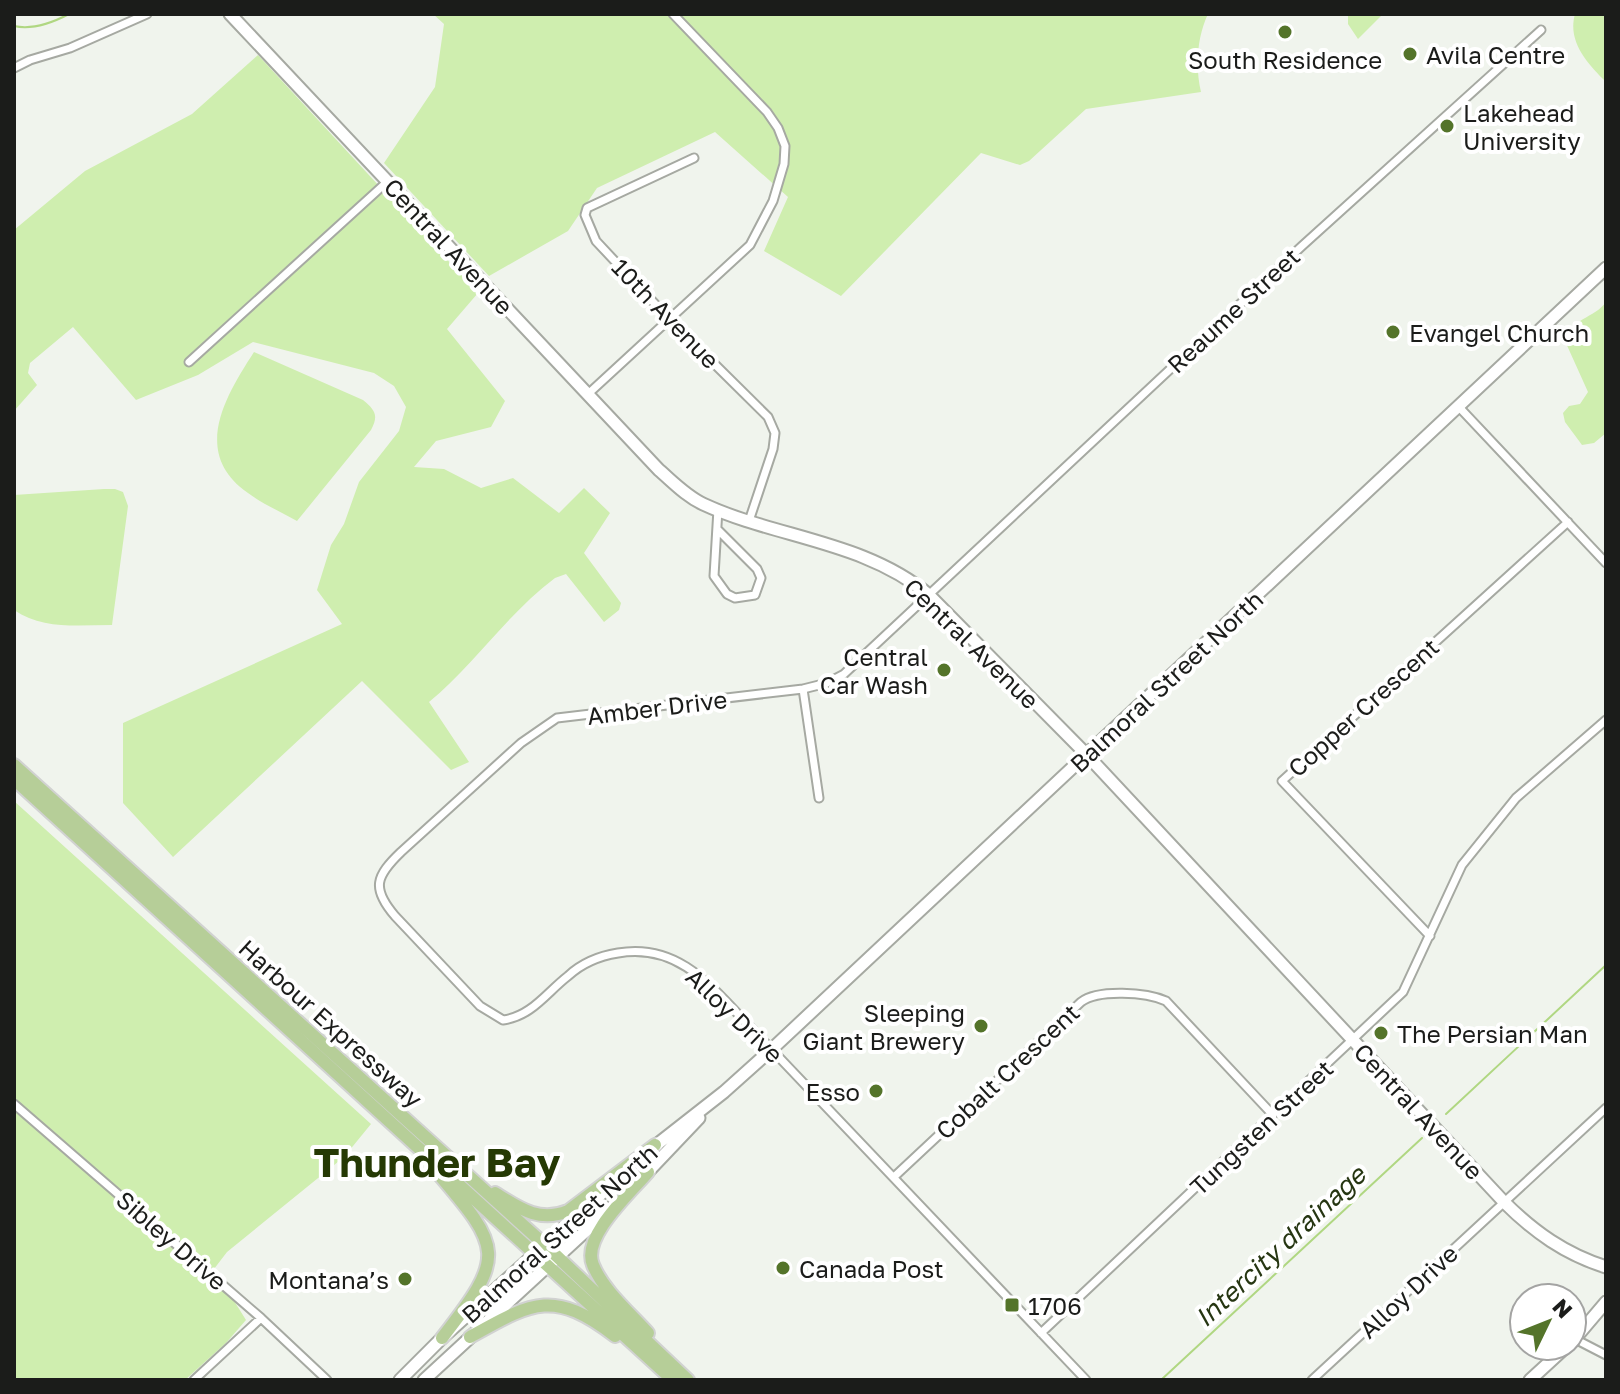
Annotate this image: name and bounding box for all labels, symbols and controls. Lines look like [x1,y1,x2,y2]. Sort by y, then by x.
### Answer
marker: South Residence [1276,23,1294,41]
place label: Avila Centre [1426,40,1565,69]
place label: South Residence [1188,45,1382,74]
marker: Avila Centre [1401,45,1419,63]
place label: Lakehead University [1463,98,1581,155]
marker: Lakehead University [1438,117,1456,135]
street label: Central Avenue [379,172,519,320]
street label: Reaume Street [1161,241,1305,379]
street label: 10th Avenue [606,252,726,374]
place label: Evangel Church [1409,318,1589,347]
marker: Evangel Church [1384,323,1402,341]
street label: Central Avenue [899,572,1045,714]
street label: Balmoral Street North [1064,584,1268,778]
street label: Copper Crescent [1282,632,1444,782]
place label: Central Car Wash [820,642,928,699]
marker: Central Car Wash [935,661,953,679]
street label: Amber Drive [585,684,729,730]
street label: Harbour Expressway [233,933,429,1113]
street label: Alloy Drive [680,962,790,1068]
street label: Cobalt Crescent [929,997,1085,1145]
place label: Sleeping Giant Brewery [802,998,965,1055]
marker: Sleeping Giant Brewery [972,1017,990,1035]
place label: The Persian Man [1397,1019,1588,1048]
marker: The Persian Man [1372,1024,1390,1042]
street label: Central Avenue [1349,1037,1489,1185]
street label: Tungsten Street [1184,1053,1338,1201]
place label: Esso [806,1077,860,1106]
marker: Esso [867,1082,885,1100]
district label: Thunder Bay [314,1138,560,1186]
street label: Balmoral Street North [455,1138,663,1328]
water label: Intercity drainage [1188,1158,1373,1333]
street label: Sibley Drive [111,1184,233,1296]
street label: Alloy Drive [1353,1238,1463,1344]
place label: Canada Post [799,1254,944,1283]
marker: Canada Post [774,1259,792,1277]
place label: Montana’s [268,1265,389,1294]
marker: Montana’s [396,1270,414,1288]
north arrow [1508,1282,1588,1362]
place label: 1706 [1028,1291,1082,1320]
text: N [1547,1293,1579,1323]
marker: 1706 [1003,1296,1021,1314]

